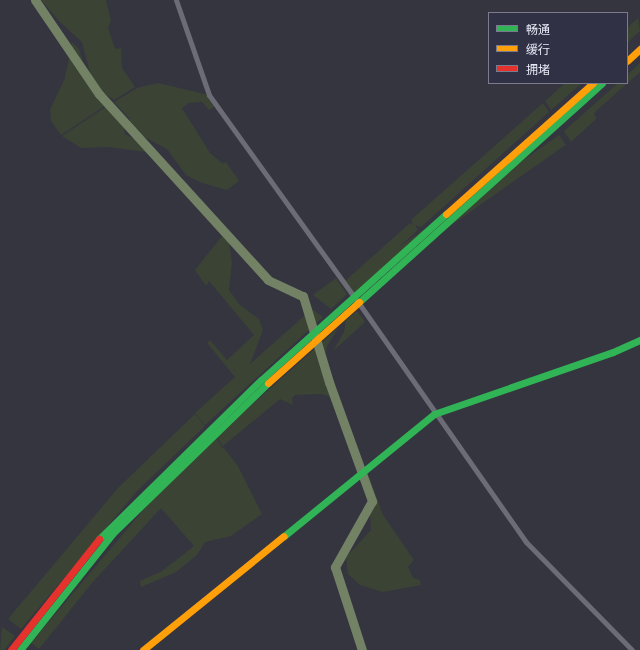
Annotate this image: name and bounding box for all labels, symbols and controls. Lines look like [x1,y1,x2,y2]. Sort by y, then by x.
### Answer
legend [488,12,628,84]
text: 畅通 [526,23,550,37]
text: 缓行 [526,43,550,57]
text: 拥堵 [526,63,550,77]

